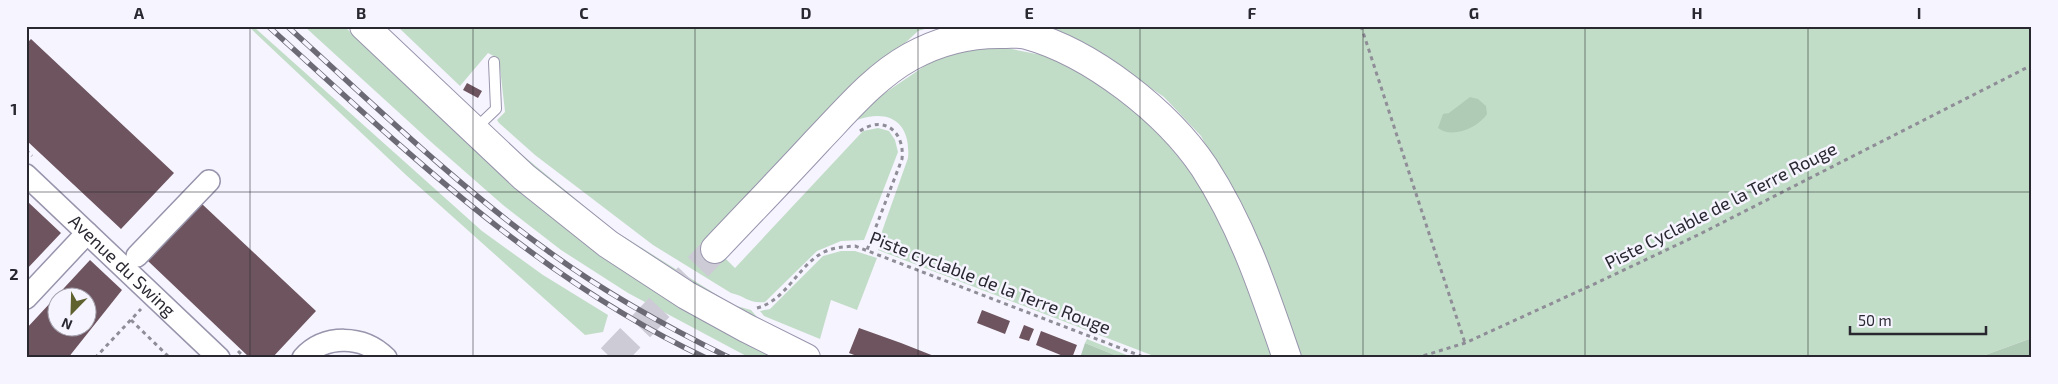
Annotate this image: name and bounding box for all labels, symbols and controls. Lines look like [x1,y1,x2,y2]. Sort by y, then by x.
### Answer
text: A [134,3,145,22]
text: B [356,3,366,22]
text: C [579,3,589,22]
text: D [801,3,812,22]
text: E [1024,3,1034,22]
text: F [1248,3,1257,22]
text: G [1469,3,1479,22]
text: H [1691,3,1703,22]
text: I [1917,3,1921,22]
text: 1 [11,99,17,118]
street label: Piste Cyclable de la Terre Rouge [1601,137,1840,273]
street label: Avenue du Swing [65,209,180,321]
street label: Piste cyclable de la Terre Rouge [867,226,1114,338]
text: 2 [9,264,19,283]
north arrow [48,286,98,336]
scale bar [1850,304,1987,336]
text: 50 m [1858,311,1892,329]
text: N [59,315,75,334]

